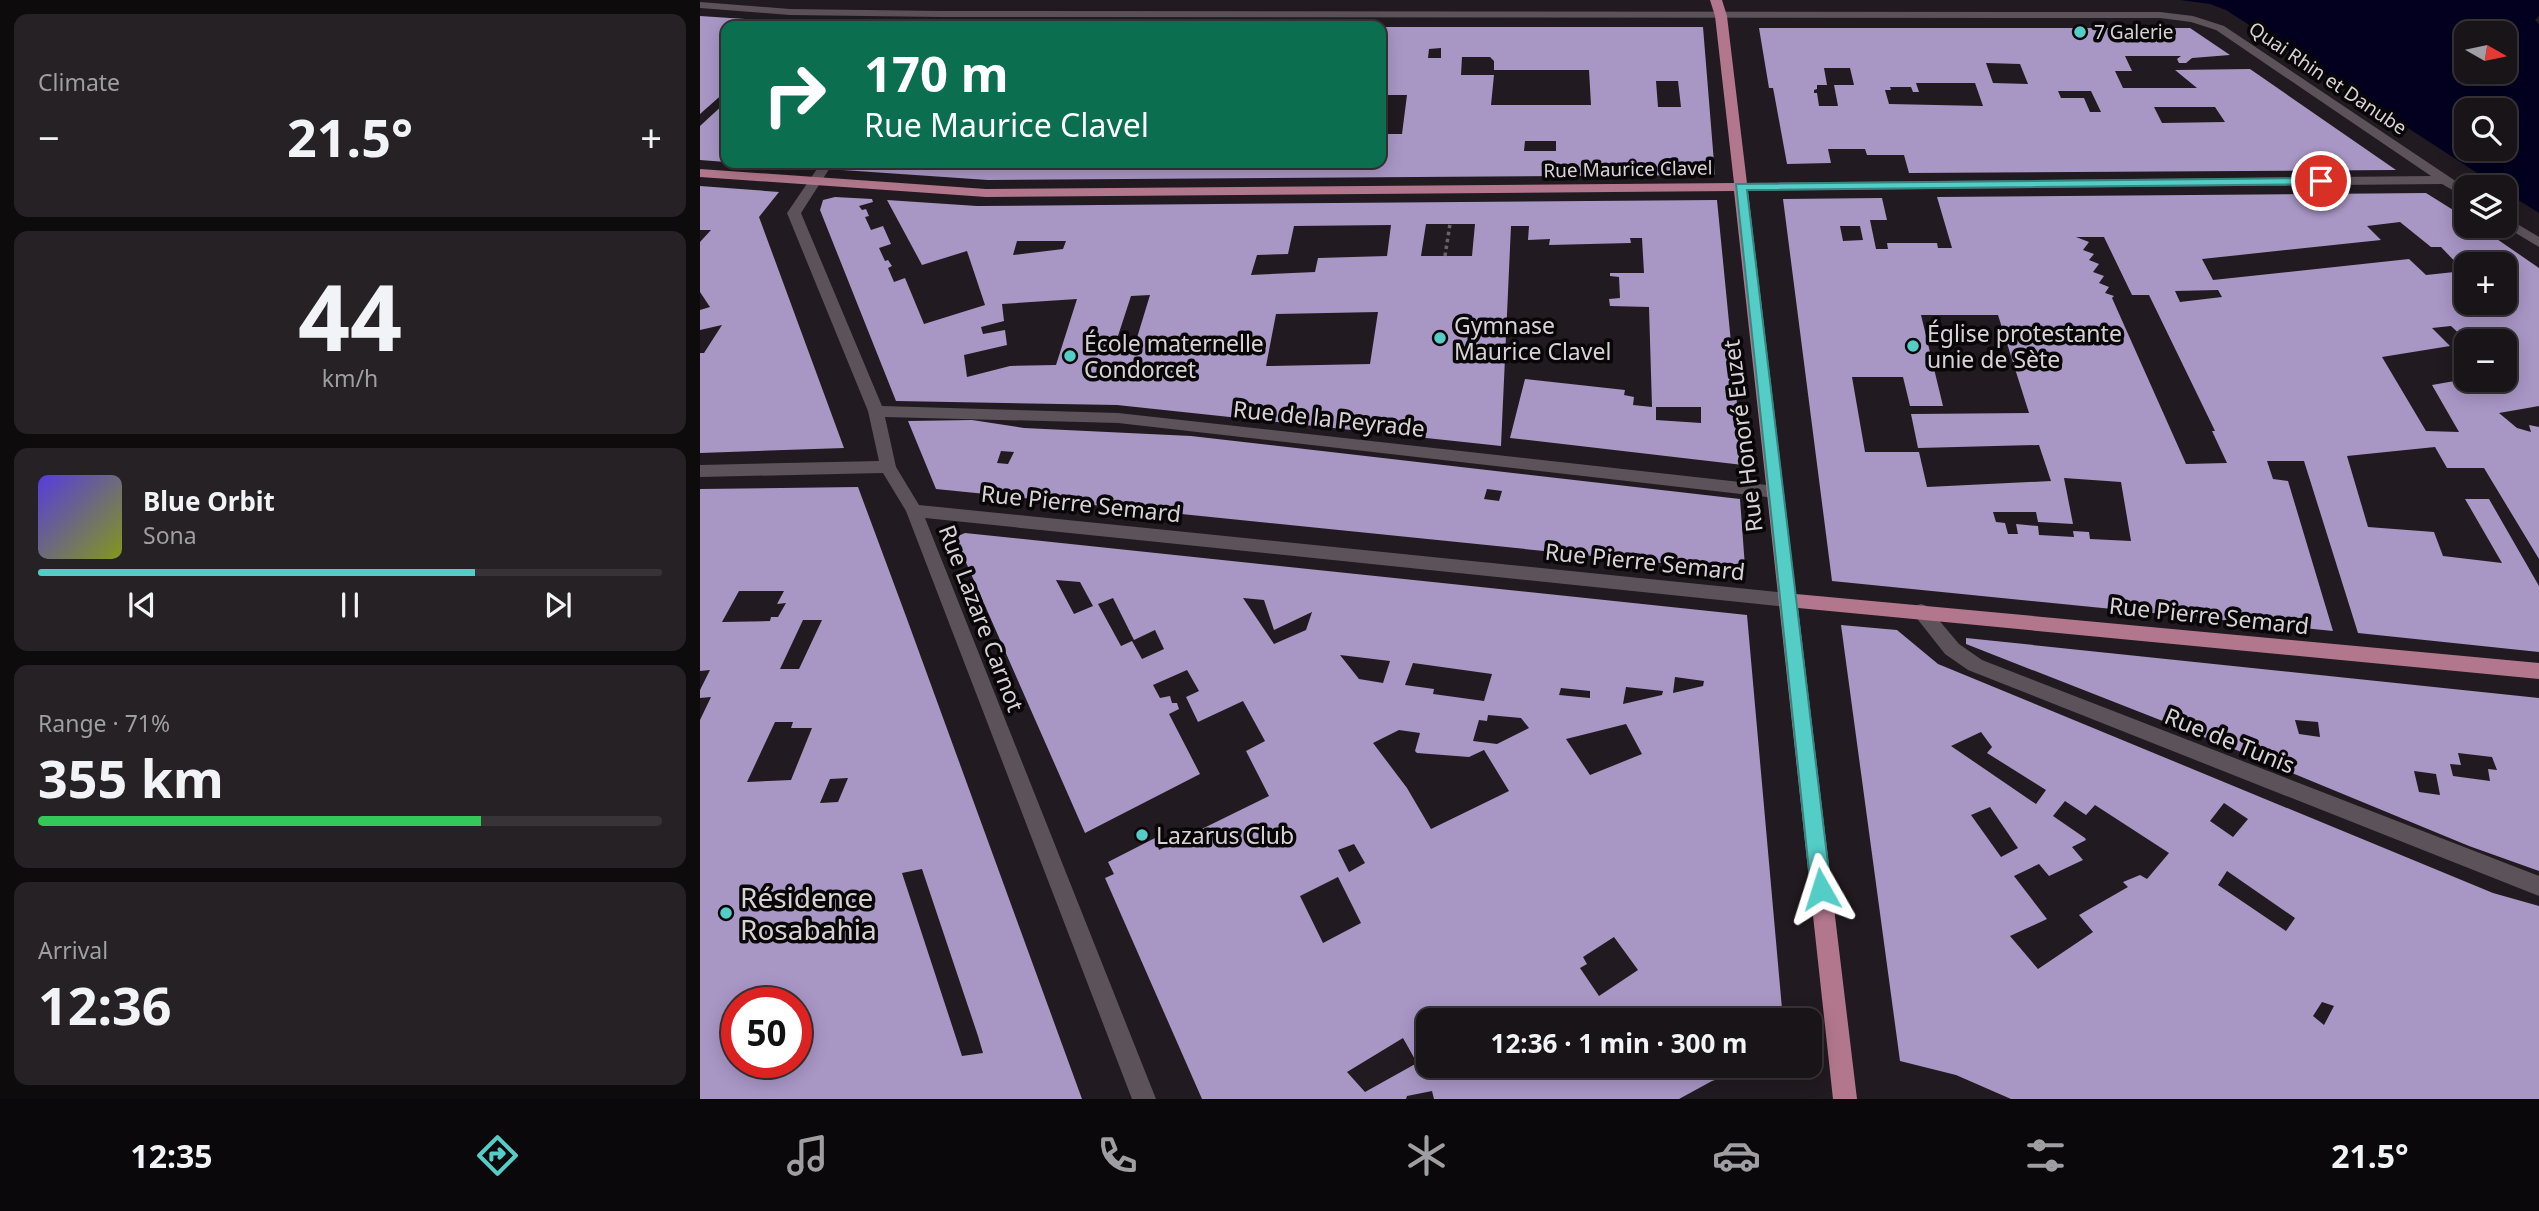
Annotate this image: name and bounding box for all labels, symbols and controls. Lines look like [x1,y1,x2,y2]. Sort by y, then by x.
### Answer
street label: Quai Rhin et Danube [2244,15,2412,141]
place label: 7 Galerie [2094,19,2173,45]
north arrow [2454,21,2516,84]
map controls [2454,21,2517,392]
marker: 7 Galerie [2072,24,2088,40]
text: 170 m [864,40,1009,106]
icon: right [749,49,840,140]
text: Climate [38,66,120,98]
button: search [2454,98,2517,161]
text: 21.5° [287,101,413,172]
text: Rue Maurice Clavel [864,103,1149,146]
text: − [38,111,60,163]
text: + [640,111,662,163]
pin [2291,151,2351,211]
street label: Rue Maurice Clavel [1543,155,1713,183]
icon: arrive [2302,162,2340,200]
button: layers [2454,175,2517,238]
button: + [2454,252,2517,315]
text: 44 [298,254,402,378]
place label: Gymnase Maurice Clavel [1454,309,1611,367]
place label: Église protestante unie de Sète [1927,317,2122,375]
place label: École maternelle Condorcet [1084,327,1264,385]
button: − [2454,329,2517,392]
marker: Gymnase Maurice Clavel [1432,330,1448,346]
street label: Rue Honoré Euzet [1714,338,1770,534]
marker: Église protestante unie de Sète [1905,338,1921,354]
marker: École maternelle Condorcet [1062,348,1078,364]
text: km/h [322,362,378,394]
street label: Rue de la Peyrade [1232,392,1426,444]
street label: Rue Pierre Semard [979,477,1183,529]
text: Blue Orbit [143,483,275,519]
text: Sona [143,519,197,551]
street label: Rue Lazare Carnot [932,520,1032,716]
street label: Rue Pierre Semard [1543,535,1747,587]
icon: previous [123,586,161,624]
icon: pause [331,586,369,624]
icon: next [539,586,577,624]
street label: Rue Pierre Semard [2107,589,2311,641]
street label: Rue de Tunis [2160,699,2300,781]
text: Range · 71% [38,707,170,739]
text: 355 km [38,742,224,813]
place label: Lazarus Club [1156,819,1294,851]
marker: Lazarus Club [1134,827,1150,843]
position arrow [1784,852,1858,926]
place label: Résidence Rosabahia [740,878,877,948]
marker: Résidence Rosabahia [718,905,734,921]
text: Arrival [38,934,108,966]
text: 12:36 [38,969,172,1040]
speed limit sign: 50 [721,987,812,1078]
text: 12:36 · 1 min · 300 m [1491,1025,1747,1061]
icon: directions [473,1131,522,1180]
icon: music [783,1131,832,1180]
icon: phone [1093,1131,1142,1180]
icon: climate [1402,1131,1451,1180]
icon: car [1712,1131,1761,1180]
icon: filters [2021,1131,2070,1180]
text: 12:35 [130,1134,213,1177]
text: 21.5° [2331,1134,2409,1177]

